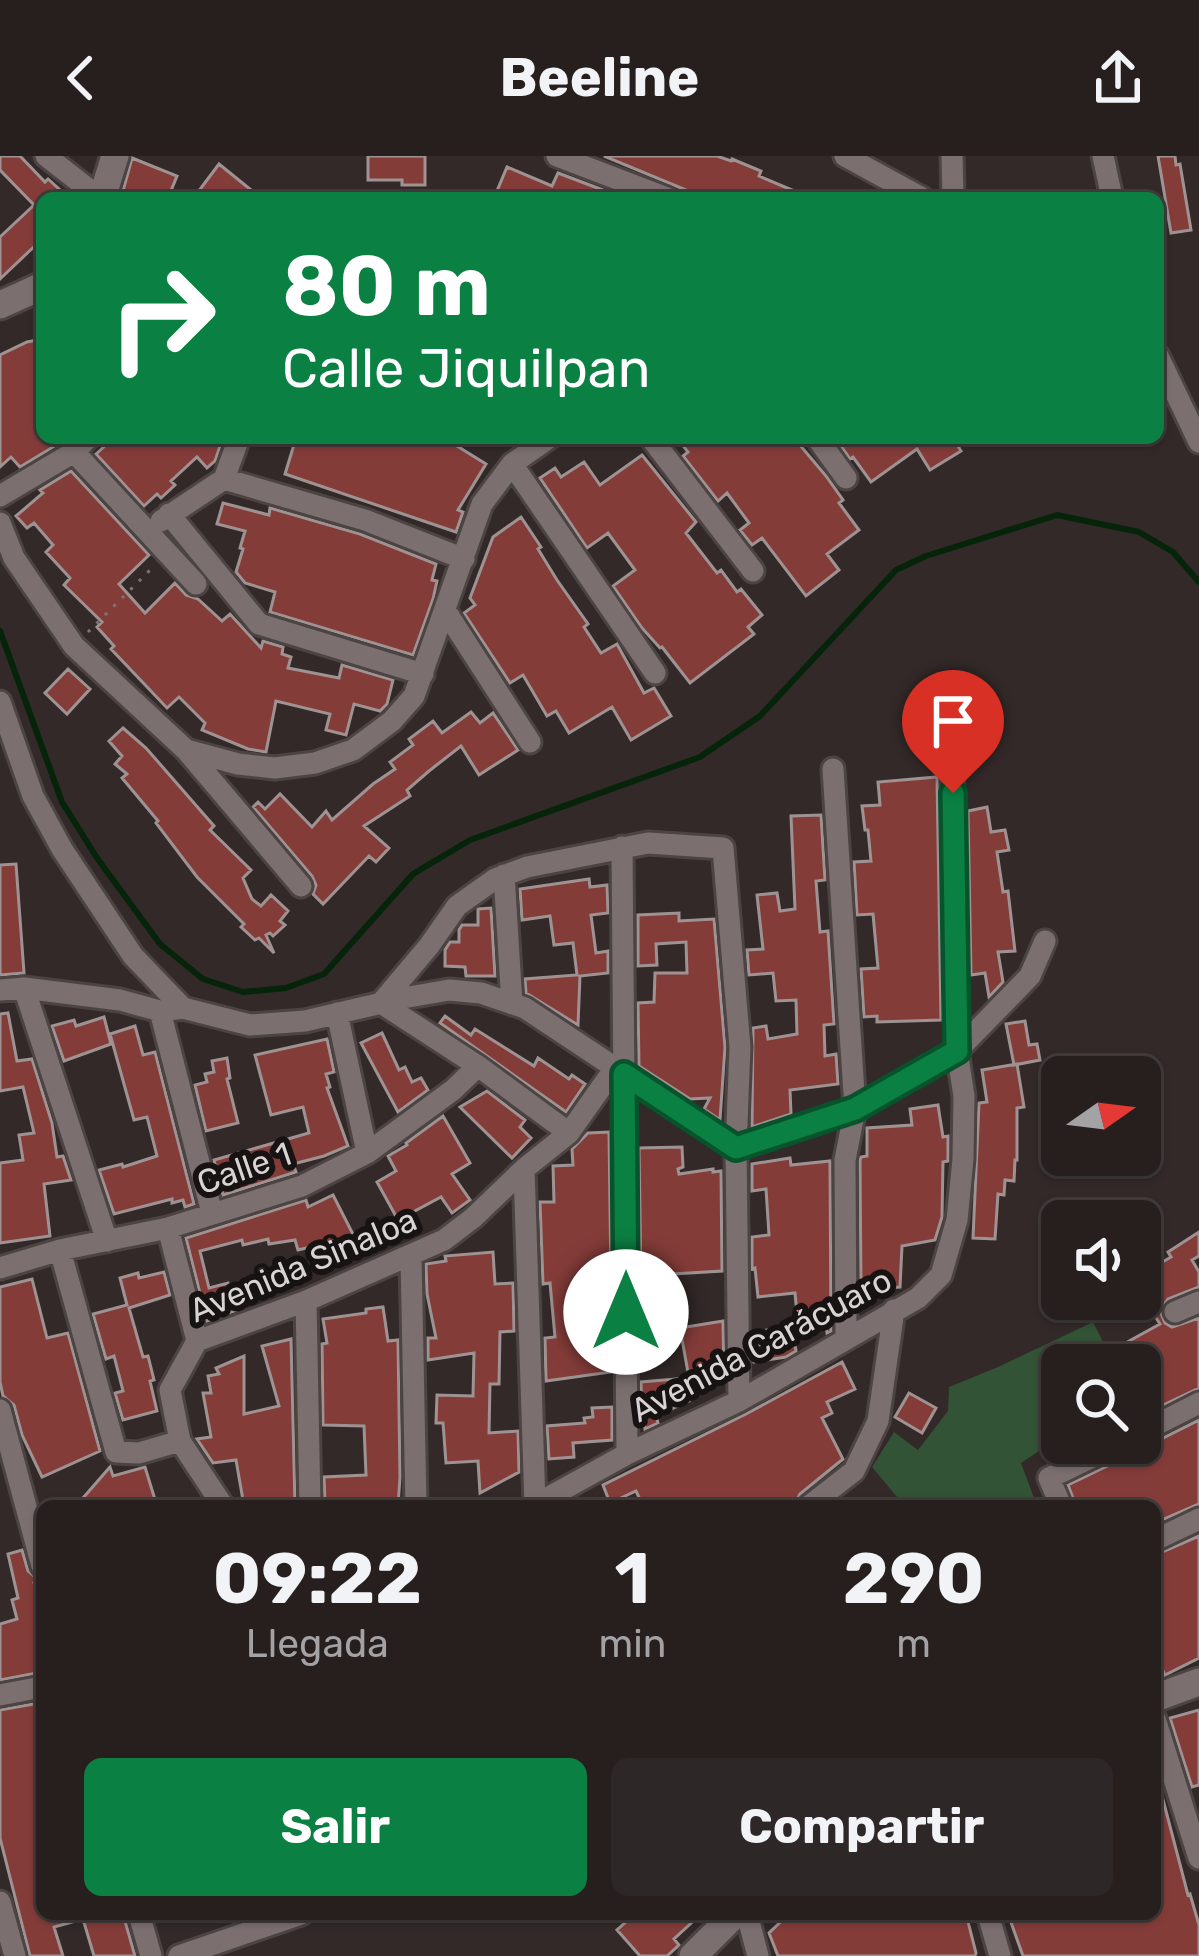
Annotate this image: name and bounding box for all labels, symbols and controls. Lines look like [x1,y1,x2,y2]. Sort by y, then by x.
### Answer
icon: back [48,45,114,111]
icon: share [1085,45,1151,111]
text: Beeline [500,46,699,110]
text: 80 m [282,236,491,336]
icon: right [84,240,240,396]
text: Calle Jiquilpan [282,337,650,401]
pin [902,670,1004,793]
icon: arrive [920,688,986,754]
north arrow [1041,1056,1161,1176]
map controls [1041,1056,1161,1464]
street label: Calle 1 [192,1134,296,1202]
street label: Avenida Sinaloa [184,1200,422,1330]
button: sound [1041,1200,1161,1320]
position arrow [563,1249,689,1375]
street label: Avenida Carácuaro [624,1260,898,1430]
button: search [1041,1344,1161,1464]
text: 09:22 [212,1536,422,1621]
text: 1 [615,1536,650,1621]
text: 290 [843,1536,985,1621]
text: Llegada [246,1621,389,1667]
text: min [599,1621,666,1667]
text: m [896,1621,931,1667]
button: Salir [84,1758,587,1896]
button: Compartir [611,1758,1113,1896]

